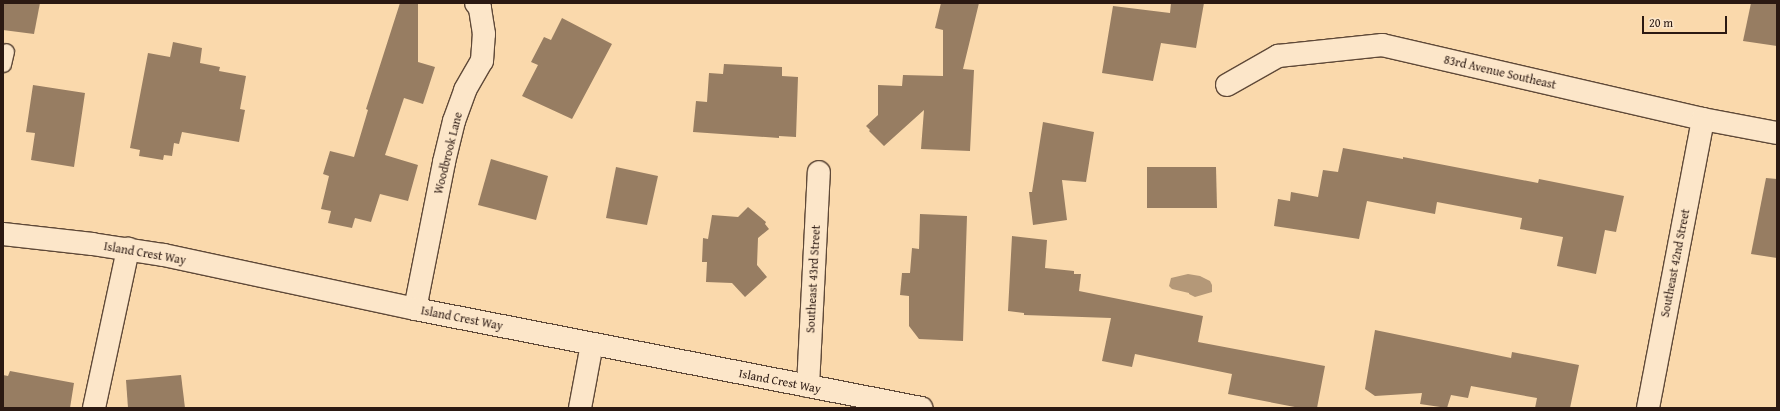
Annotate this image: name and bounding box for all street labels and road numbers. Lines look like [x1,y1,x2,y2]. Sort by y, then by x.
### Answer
street label: 83rd Avenue Southeast [1443,52,1557,92]
street label: Woodbrook Lane [431,110,465,196]
street label: Southeast 42nd Street [1657,208,1693,318]
street label: Southeast 43rd Street [803,225,823,333]
street label: Island Crest Way [103,239,187,267]
street label: Island Crest Way [420,303,504,333]
street label: Island Crest Way [738,366,822,396]

